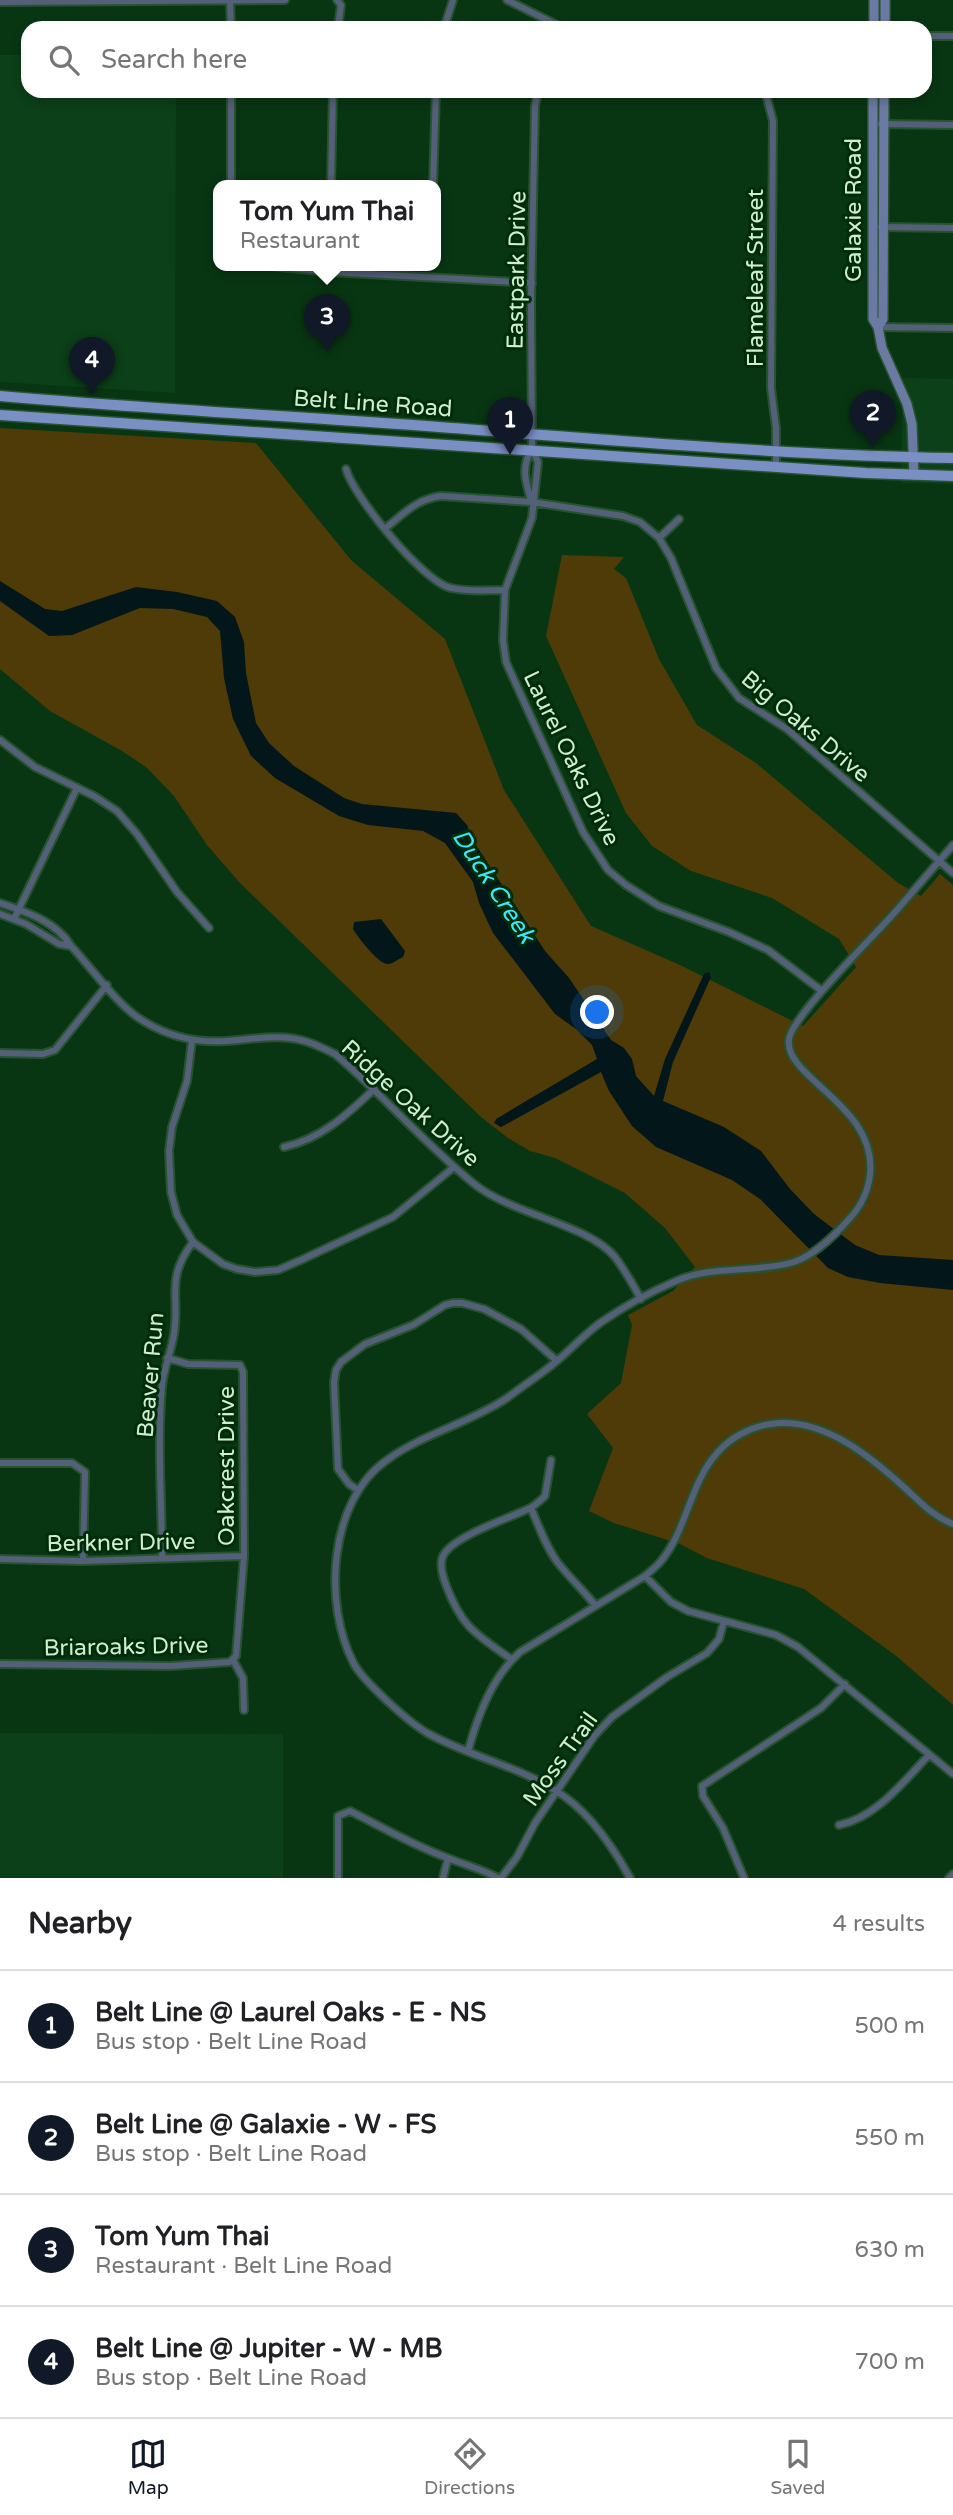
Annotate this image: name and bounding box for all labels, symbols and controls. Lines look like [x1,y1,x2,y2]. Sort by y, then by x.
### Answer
search box [21,21,932,98]
icon: search [45,41,83,79]
text: Search here [101,44,247,75]
street label: Galaxie Road [840,138,868,282]
popup [213,180,441,271]
street label: Flameleaf Street [742,189,770,367]
street label: Eastpark Drive [502,190,532,350]
text: Tom Yum Thai [240,196,414,227]
text: Restaurant [240,227,360,255]
pin: 3 [304,294,350,352]
pin: 4 [69,337,115,395]
street label: Belt Line Road [293,384,453,424]
pin: 2 [850,390,896,448]
pin: 1 [487,397,533,455]
street label: Big Oaks Drive [735,665,875,789]
street label: Laurel Oaks Drive [517,667,625,850]
water label: Duck Creek [446,824,542,950]
your location [580,995,614,1029]
street label: Ridge Oak Drive [335,1034,485,1173]
street label: Beaver Run [132,1311,170,1439]
street label: Oakcrest Drive [213,1386,241,1546]
street label: Berkner Drive [46,1528,196,1558]
street label: Briaroaks Drive [43,1632,209,1662]
street label: Moss Trail [517,1707,604,1812]
text: Nearby [28,1905,132,1942]
text: 4 results [832,1910,925,1938]
text: Belt Line @ Laurel Oaks - E - NS [95,1997,486,2028]
text: 1 [44,2012,58,2040]
text: 500 m [855,2012,925,2040]
text: Bus stop · Belt Line Road [95,2028,367,2056]
text: Belt Line @ Galaxie - W - FS [95,2109,437,2140]
text: 2 [44,2124,58,2152]
text: 550 m [855,2124,925,2152]
text: Bus stop · Belt Line Road [95,2140,367,2168]
text: Tom Yum Thai [95,2221,270,2252]
text: 3 [44,2236,58,2264]
text: 630 m [855,2236,925,2264]
text: Restaurant · Belt Line Road [95,2252,392,2280]
text: Belt Line @ Jupiter - W - MB [95,2333,443,2364]
text: 4 [44,2348,58,2376]
text: 700 m [855,2348,925,2376]
text: Bus stop · Belt Line Road [95,2364,367,2392]
tab: Map [128,2435,169,2499]
tab: Directions [424,2435,515,2499]
tab: Saved [770,2435,825,2499]

